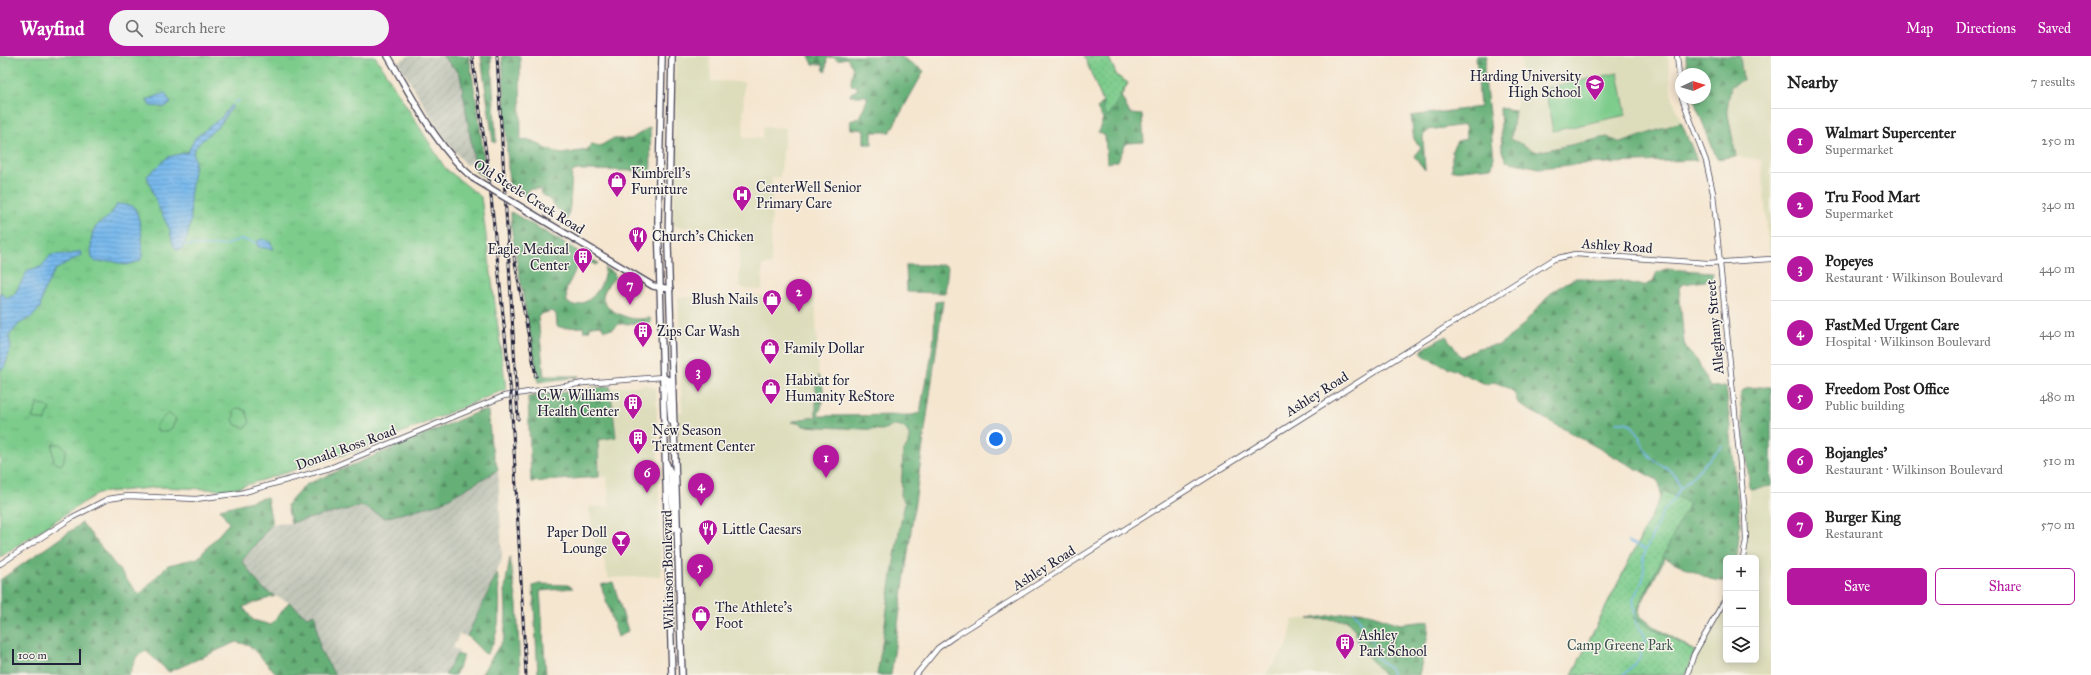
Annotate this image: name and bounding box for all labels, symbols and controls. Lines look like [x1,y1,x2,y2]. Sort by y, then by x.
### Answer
search box [109,10,389,46]
text: Wayfind [20,17,85,40]
icon: search [123,17,145,39]
text: Search here [155,19,226,37]
text: Map [1906,20,1933,37]
text: Directions [1955,20,2016,37]
text: Saved [2038,20,2071,37]
place label: Harding University High School [1470,68,1581,101]
north arrow [1675,68,1711,104]
text: Nearby [1787,72,1838,93]
school or university icon: Harding University High School [1584,73,1606,101]
text: 7 results [2031,74,2075,90]
text: Walmart Supercenter [1825,124,1956,142]
text: 1 [1797,133,1803,149]
text: 250 m [2041,133,2075,149]
text: Supermarket [1825,142,1893,158]
street label: Old Steele Creek Road [470,156,588,238]
place label: Kimbrell's Furniture [631,165,690,198]
shop icon: Kimbrell's Furniture [606,170,628,198]
place label: CenterWell Senior Primary Care [756,179,862,212]
hospital icon: CenterWell Senior Primary Care [731,184,753,212]
text: Tru Food Mart [1825,188,1920,206]
text: 2 [1797,197,1803,213]
text: 340 m [2041,197,2075,213]
text: Supermarket [1825,206,1893,222]
restaurant icon: Church's Chicken [627,225,649,253]
place label: Church's Chicken [652,228,754,245]
street label: Ashley Road [1580,235,1653,257]
place label: Eagle Medical Center [487,241,570,274]
building icon: Eagle Medical Center [572,246,594,274]
text: Popeyes [1825,252,1873,270]
text: 3 [1797,261,1803,277]
text: 440 m [2039,261,2075,277]
text: Restaurant · Wilkinson Boulevard [1825,270,2003,286]
pin: 7 [617,272,643,305]
pin: 2 [786,279,812,312]
street label: Alleghany Street [1702,279,1728,376]
shop icon: Blush Nails [761,288,783,316]
place label: Blush Nails [691,291,758,308]
text: FastMed Urgent Care [1825,316,1959,334]
building icon: Zips Car Wash [632,320,654,348]
place label: Zips Car Wash [657,323,740,340]
text: 4 [1796,325,1804,341]
text: 440 m [2039,325,2075,341]
text: Hospital · Wilkinson Boulevard [1825,334,1991,350]
shop icon: Family Dollar [759,337,781,365]
place label: Family Dollar [784,340,865,357]
pin: 3 [685,359,711,392]
street label: Ashley Road [1281,368,1352,421]
place label: Habitat for Humanity ReStore [785,372,895,405]
shop icon: Habitat for Humanity ReStore [760,377,782,405]
text: Freedom Post Office [1825,380,1949,398]
place label: C.W. Williams Health Center [537,387,620,420]
text: 5 [1797,389,1803,405]
text: 480 m [2040,389,2075,405]
building icon: C.W. Williams Health Center [622,392,644,420]
text: Public building [1825,398,1904,414]
street label: Donald Ross Road [294,422,398,474]
place label: New Season Treatment Center [652,422,756,455]
building icon: New Season Treatment Center [627,427,649,455]
your location [986,429,1006,449]
text: Bojangles' [1825,444,1887,462]
pin: 1 [813,445,839,478]
text: 6 [1797,453,1803,469]
text: 510 m [2043,453,2075,469]
pin: 6 [634,460,660,493]
text: Restaurant · Wilkinson Boulevard [1825,462,2003,478]
pin: 4 [688,473,714,506]
text: Burger King [1825,508,1901,526]
street label: Wilkinson Boulevard [658,510,678,630]
text: 7 [1797,517,1803,533]
text: 570 m [2041,517,2075,533]
restaurant icon: Little Caesars [697,518,719,546]
place label: Little Caesars [722,521,801,538]
place label: Paper Doll Lounge [547,524,607,557]
text: Restaurant [1825,526,1883,542]
bar icon: Paper Doll Lounge [610,529,632,557]
street label: Ashley Road [1008,542,1079,595]
pin: 5 [687,554,713,587]
map controls [1723,555,1759,663]
button: + [1723,555,1759,591]
button: Save [1787,568,1927,605]
button: Share [1935,568,2075,605]
button: − [1723,591,1759,627]
place label: The Athlete's Foot [715,599,792,632]
shop icon: The Athlete's Foot [690,604,712,632]
place label: Ashley Park School [1358,627,1427,660]
button: layers [1723,627,1759,663]
building icon: Ashley Park School [1334,632,1356,660]
park label: Camp Greene Park [1567,637,1674,654]
scale bar [12,647,81,666]
text: 100 m [18,649,47,662]

